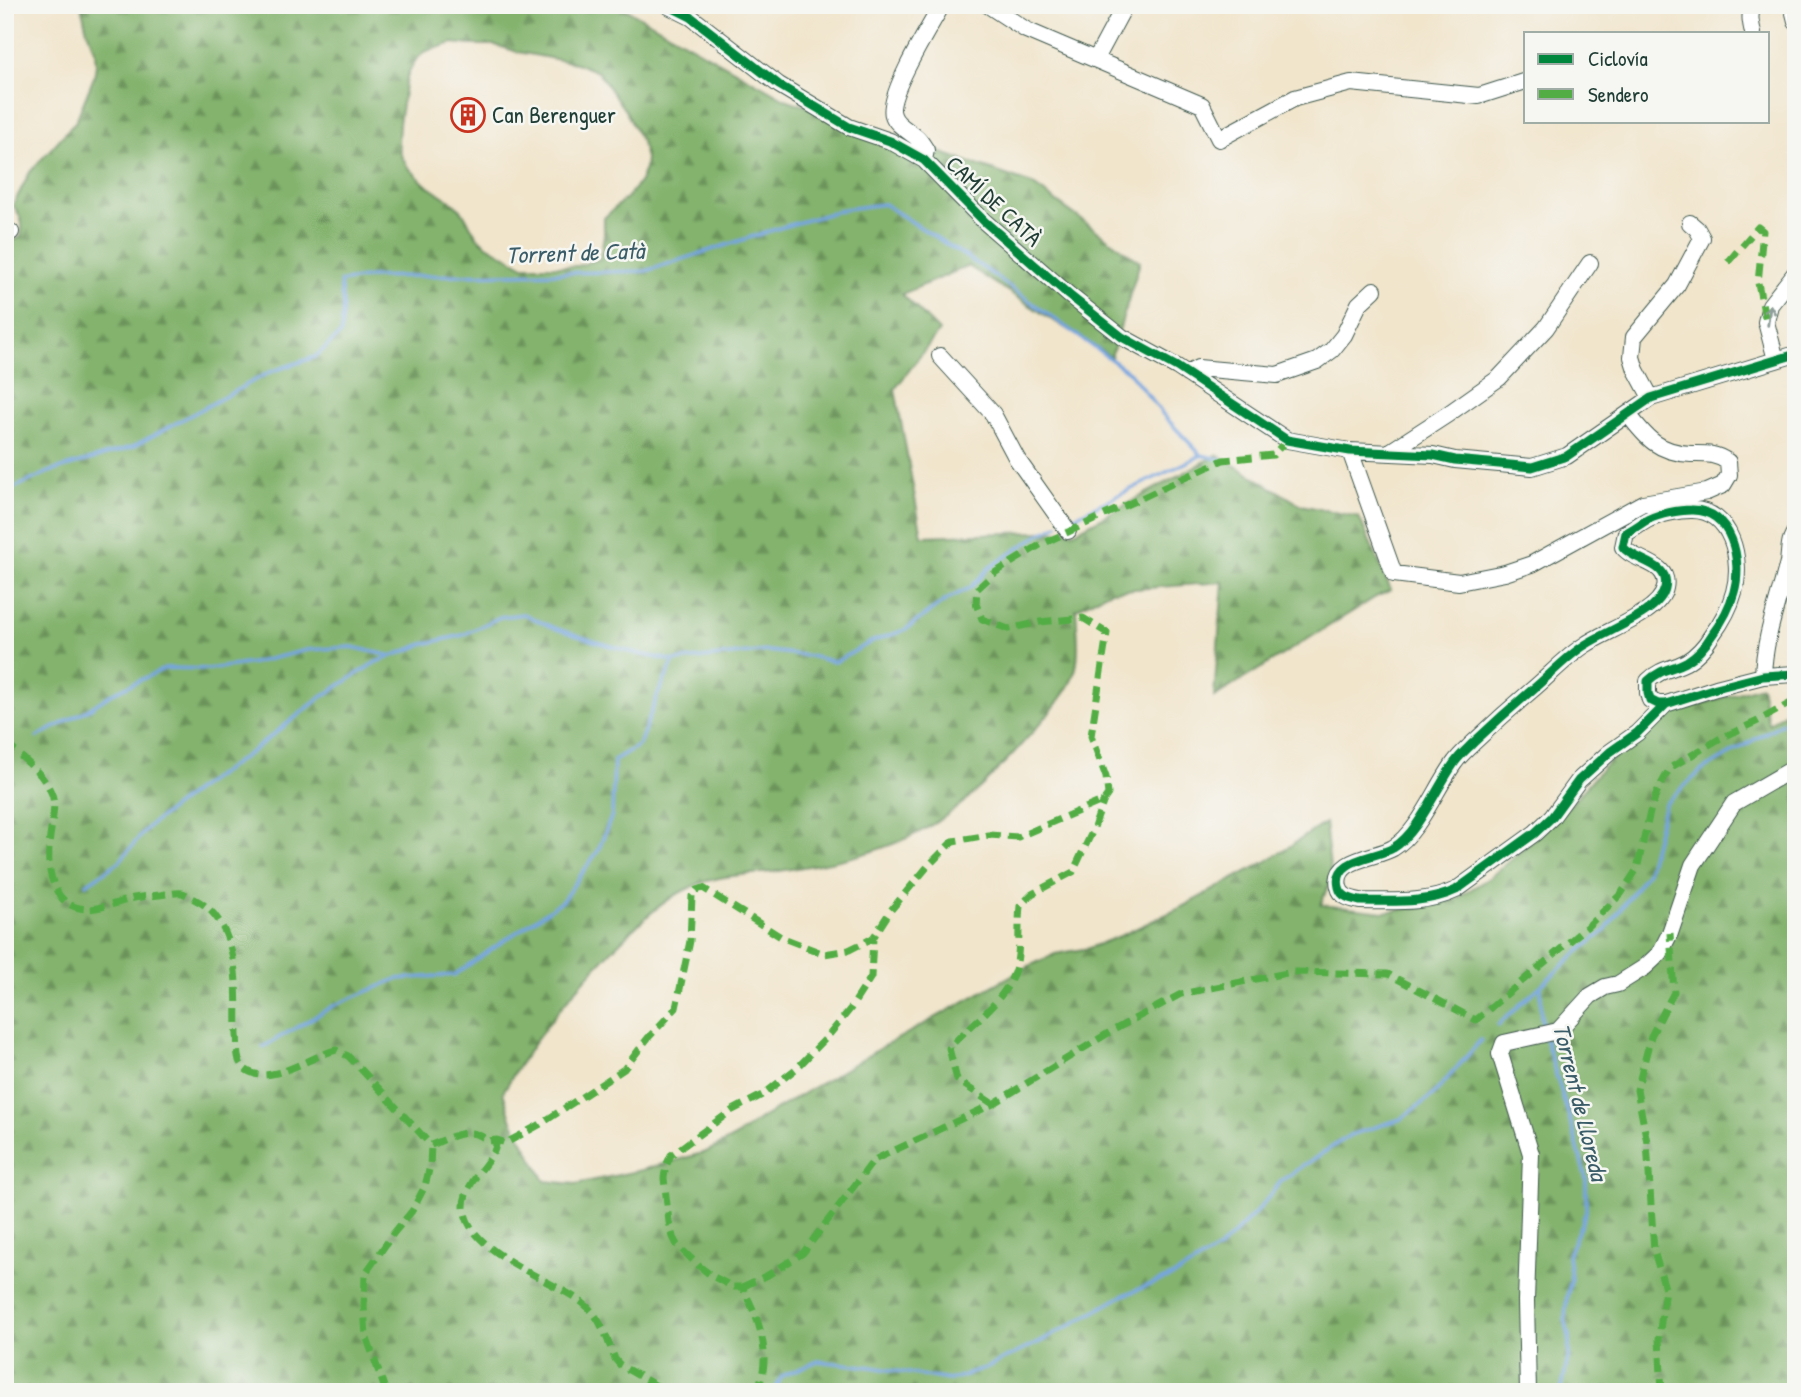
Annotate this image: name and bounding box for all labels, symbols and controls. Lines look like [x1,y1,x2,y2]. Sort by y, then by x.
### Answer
legend [1524,32,1770,122]
text: Ciclovía [1588,44,1648,73]
text: Sendero [1588,80,1649,109]
building icon: Can Berenguer [449,96,487,134]
place label: Can Berenguer [492,99,616,130]
street label: CAMÍ DE CATÀ [940,148,1049,253]
water label: Torrent de Catà [505,234,647,270]
one-way arrow [1762,305,1775,327]
water label: Torrent de Lloreda [1546,1020,1617,1186]

